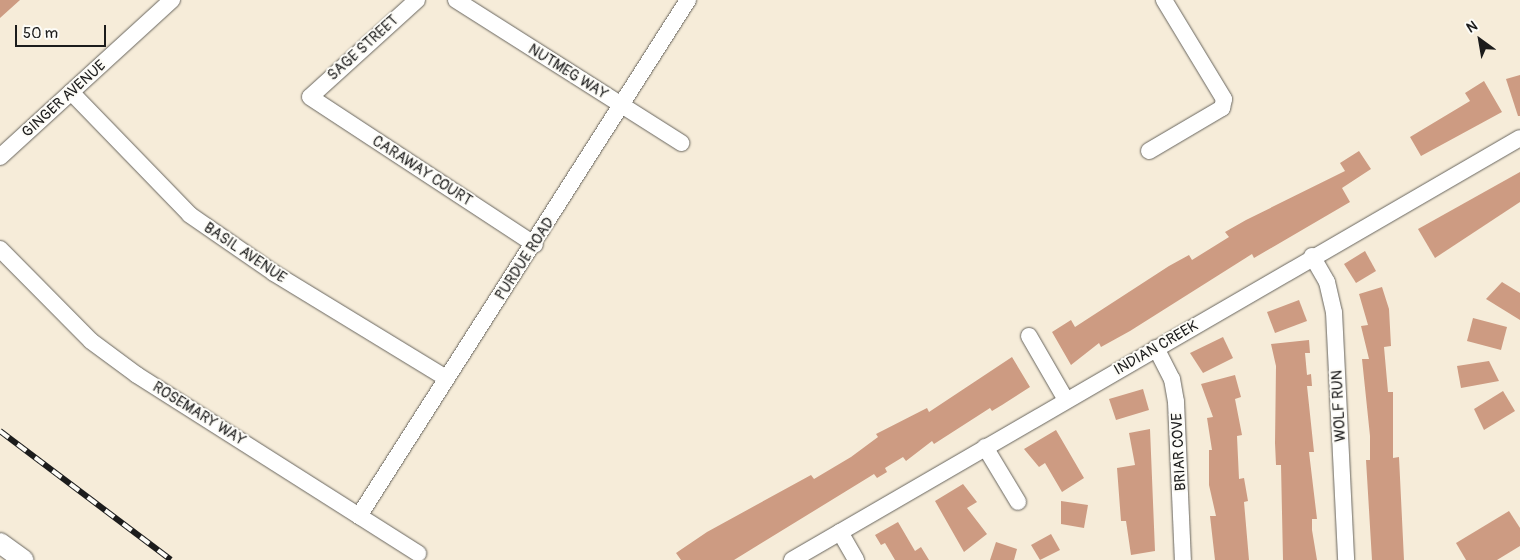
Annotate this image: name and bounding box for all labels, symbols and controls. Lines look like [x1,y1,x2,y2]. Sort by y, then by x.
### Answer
street label: SAGE STREET [324,11,402,85]
scale bar [18,15,109,47]
north arrow [1455,15,1505,65]
text: N [1463,17,1480,37]
text: 50 m [23,24,58,43]
street label: NUTMEG WAY [525,40,611,104]
street label: GINGER AVENUE [18,57,110,141]
street label: CARAWAY COURT [369,132,475,210]
street label: PURDUE ROAD [492,214,558,304]
street label: BASIL AVENUE [200,219,290,287]
street label: INDIAN CREEK [1111,317,1201,379]
street label: WOLF RUN [1328,370,1350,442]
street label: ROSEMARY WAY [149,378,249,450]
street label: BRIAR COVE [1168,413,1190,491]

